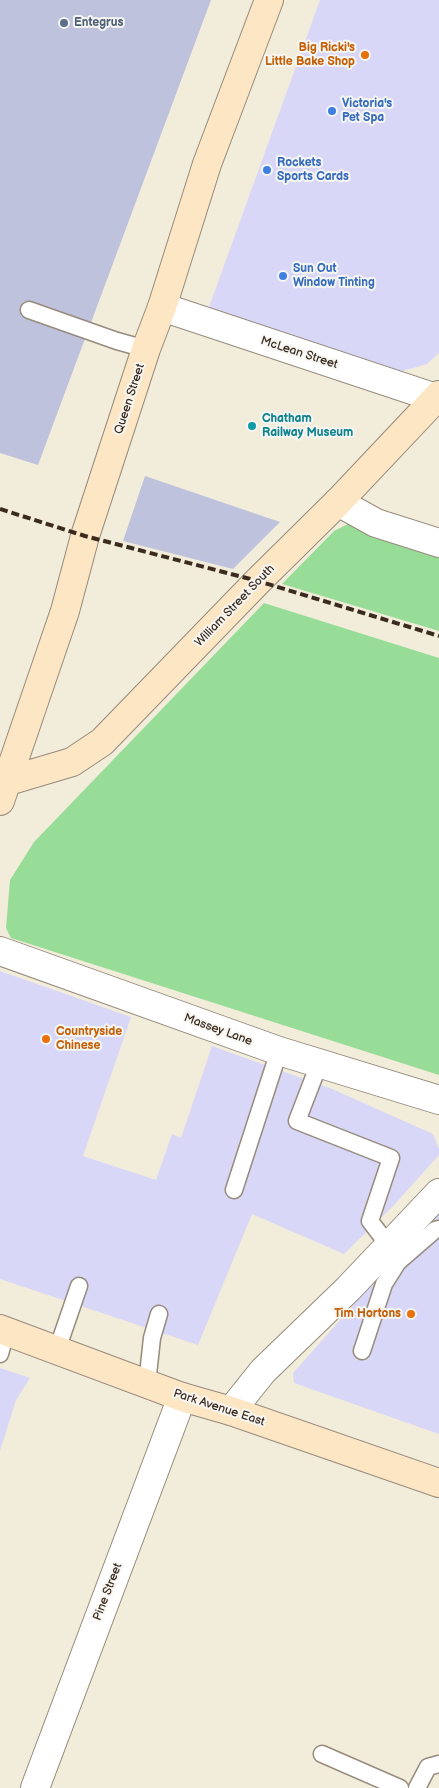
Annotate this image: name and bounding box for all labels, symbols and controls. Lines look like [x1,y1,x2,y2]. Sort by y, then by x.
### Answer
place label: Entegrus [74,16,123,30]
marker: Entegrus [58,17,70,29]
place label: Big Ricki's Little Bake Shop [265,41,355,69]
marker: Big Ricki's Little Bake Shop [359,49,371,61]
place label: Victoria's Pet Spa [342,97,392,125]
marker: Victoria's Pet Spa [326,105,338,117]
place label: Rockets Sports Cards [277,156,349,184]
marker: Rockets Sports Cards [261,164,273,176]
place label: Sun Out Window Tinting [293,262,375,290]
marker: Sun Out Window Tinting [277,270,289,282]
street label: McLean Street [259,334,339,372]
street label: Queen Street [112,362,148,436]
place label: Chatham Railway Museum [262,412,353,440]
marker: Chatham Railway Museum [246,420,258,432]
street label: William Street South [192,562,278,650]
street label: Massey Lane [182,1011,254,1049]
place label: Countryside Chinese [56,1025,122,1053]
marker: Countryside Chinese [40,1033,52,1045]
place label: Tim Hortons [334,1307,401,1321]
marker: Tim Hortons [405,1308,417,1320]
street label: Park Avenue East [172,1386,266,1430]
street label: Pine Street [90,1561,126,1623]

